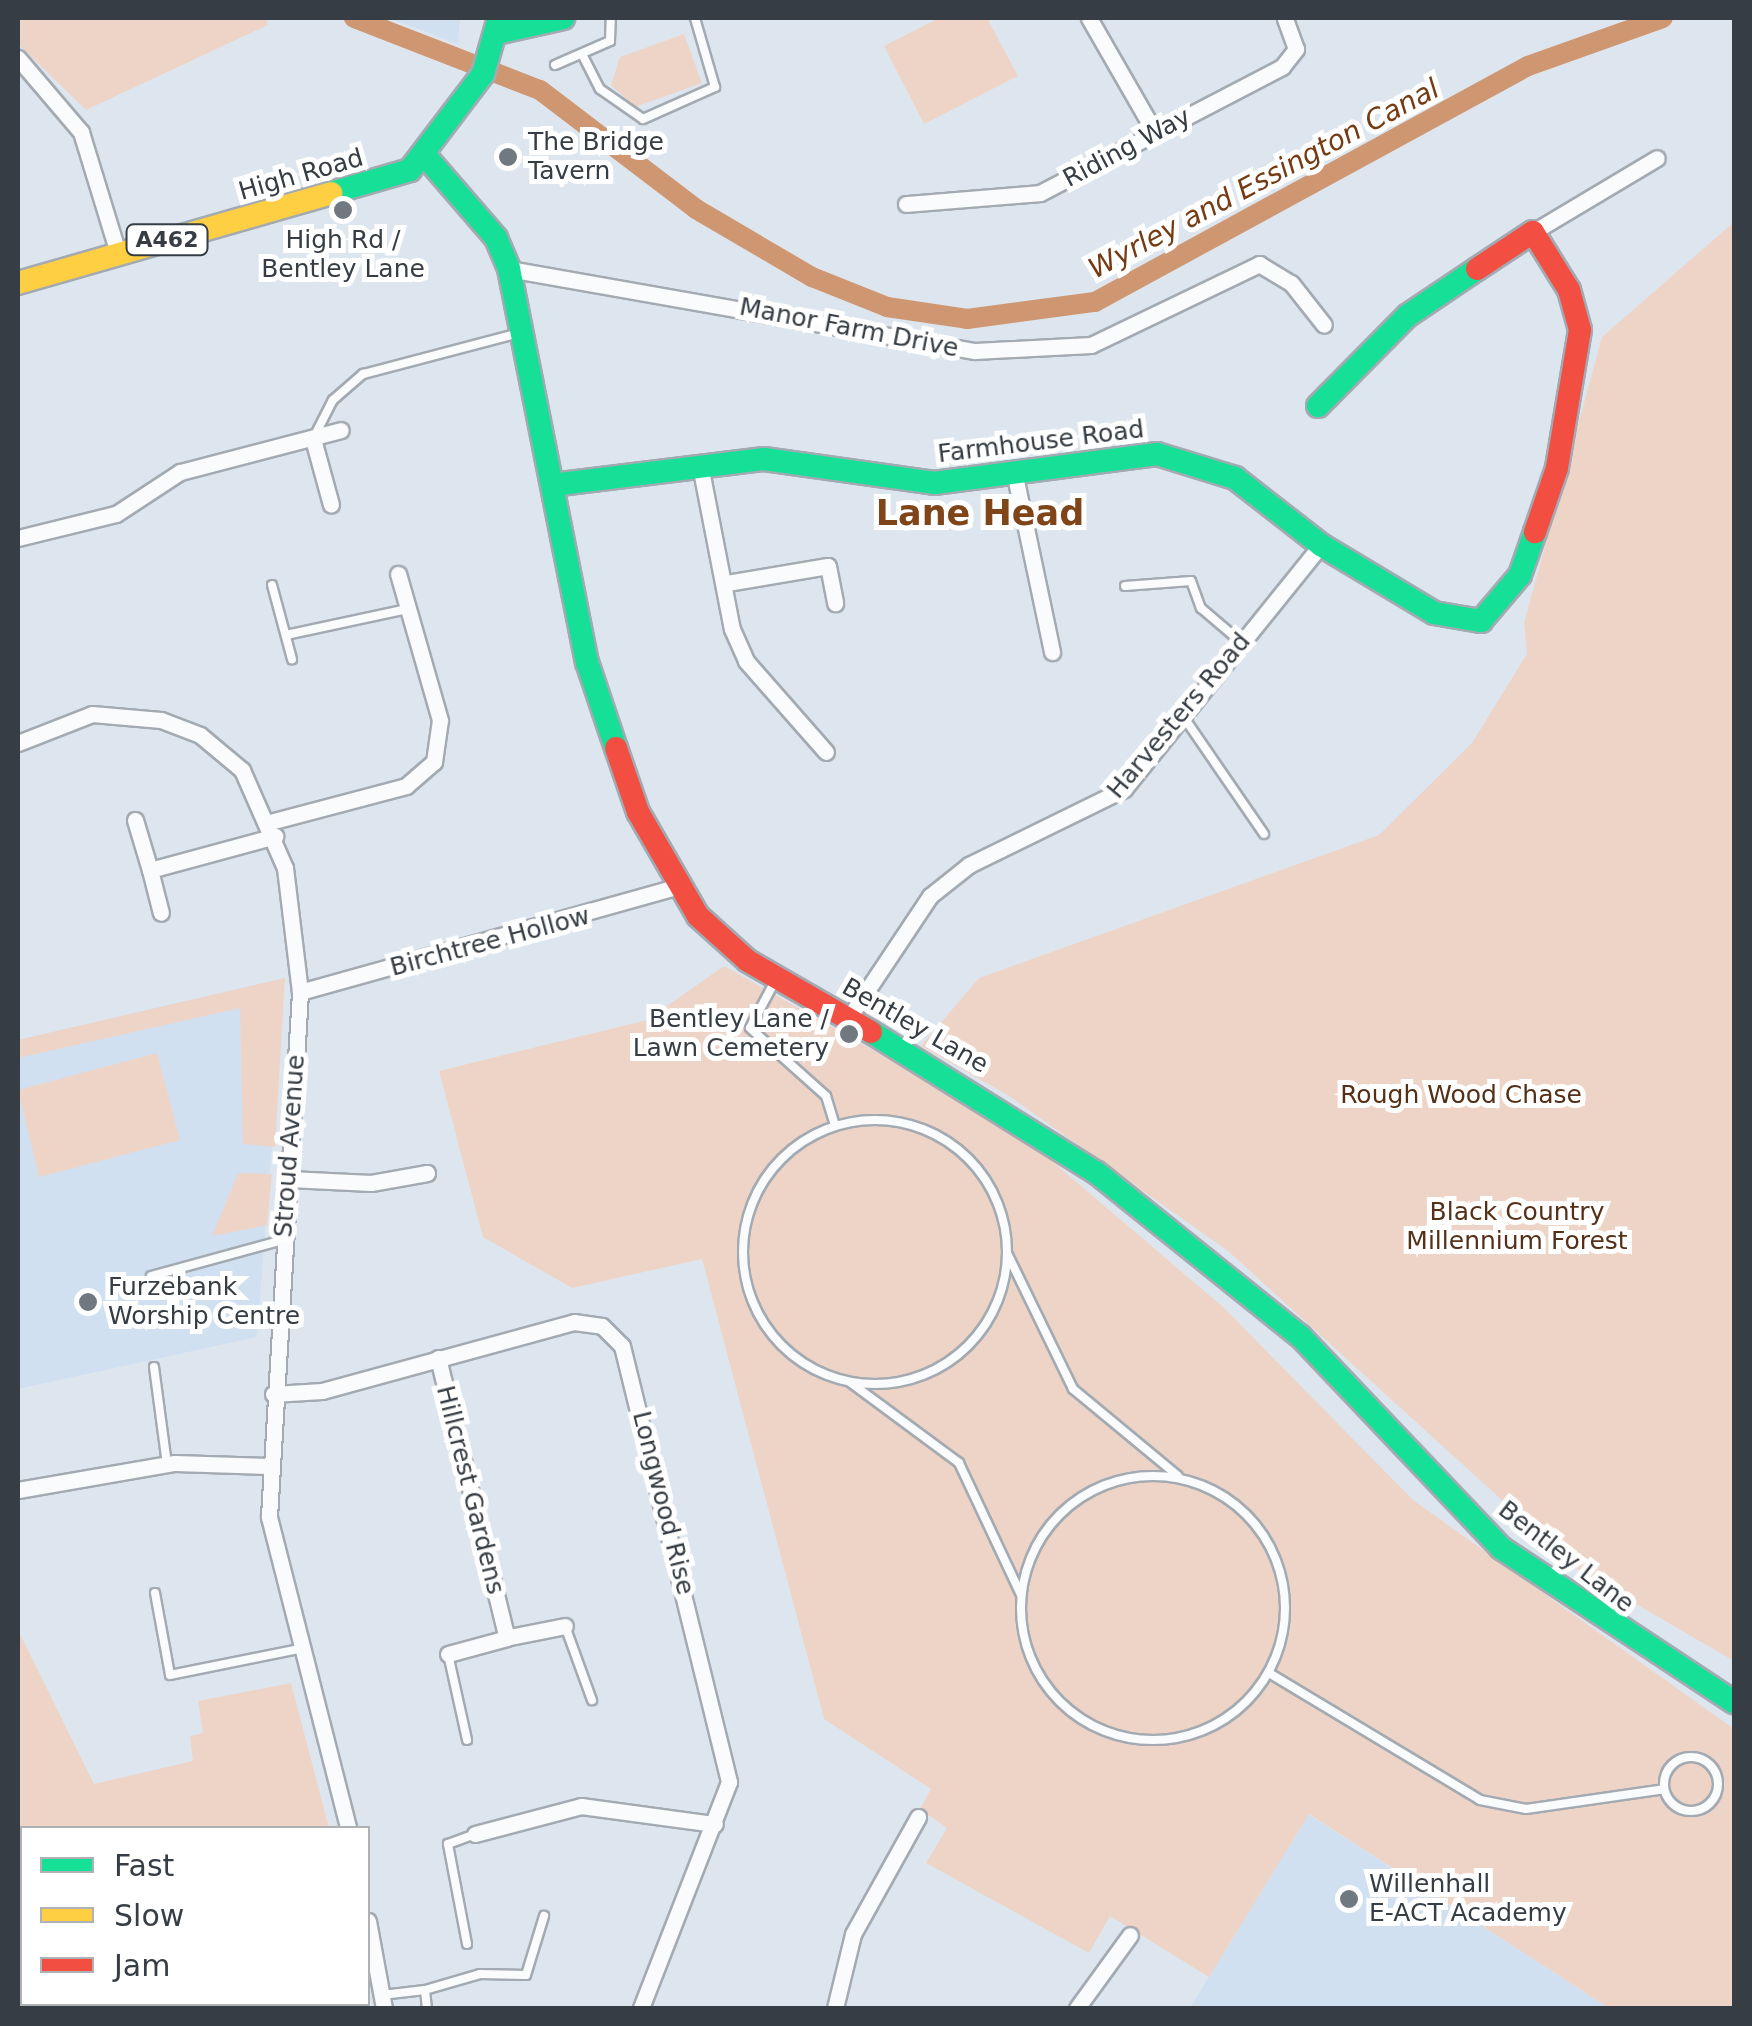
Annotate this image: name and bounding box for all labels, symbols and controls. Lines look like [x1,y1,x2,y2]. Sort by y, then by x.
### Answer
water label: Wyrley and Essington Canal [1083,72,1445,286]
street label: Riding Way [1058,102,1196,194]
place label: The Bridge Tavern [528,128,664,187]
street label: High Road [235,143,367,207]
marker: The Bridge Tavern [497,146,519,168]
marker: High Rd / Bentley Lane [332,199,354,221]
road number: A462 [124,223,210,257]
place label: High Rd / Bentley Lane [261,226,425,285]
street label: Manor Farm Drive [737,292,961,364]
street label: Farmhouse Road [936,414,1146,470]
district label: Lane Head [876,492,1084,534]
street label: Harvesters Road [1101,627,1257,805]
street label: Birchtree Hollow [387,901,593,983]
street label: Bentley Lane [837,972,993,1080]
place label: Bentley Lane / Lawn Cemetery [633,1005,829,1064]
marker: Bentley Lane / Lawn Cemetery [838,1023,860,1045]
street label: Stroud Avenue [269,1054,311,1238]
park label: Rough Wood Chase [1340,1080,1582,1110]
park label: Black Country Millennium Forest [1406,1198,1628,1257]
place label: Furzebank Worship Centre [108,1273,300,1332]
marker: Furzebank Worship Centre [77,1291,99,1313]
street label: Hillcrest Gardens [430,1383,510,1597]
street label: Longwood Rise [626,1408,700,1598]
street label: Bentley Lane [1492,1495,1640,1619]
legend [20,1826,370,2006]
text: Fast [114,1848,174,1883]
place label: Willenhall E-ACT Academy [1369,1870,1567,1929]
marker: Willenhall E-ACT Academy [1338,1888,1360,1910]
text: Slow [114,1898,184,1933]
text: Jam [114,1948,170,1983]

